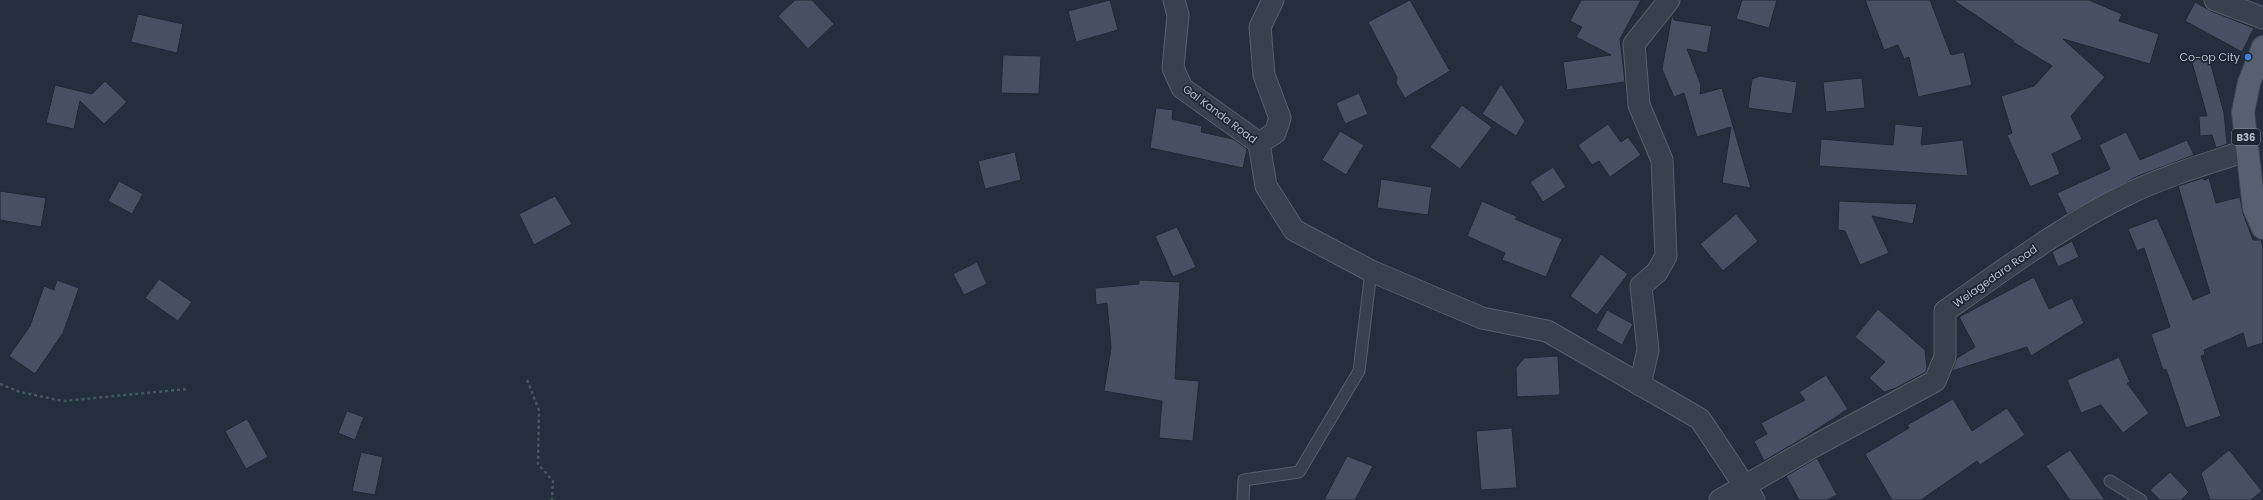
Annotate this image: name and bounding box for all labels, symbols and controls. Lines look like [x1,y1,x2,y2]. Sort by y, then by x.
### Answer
place label: Co-op City [2180,49,2241,65]
marker: Co-op City [2243,52,2253,62]
street label: Gal Kanda Road [1180,81,1260,147]
road number: B36 [2232,129,2260,145]
street label: Welagedara Road [1949,241,2041,311]

